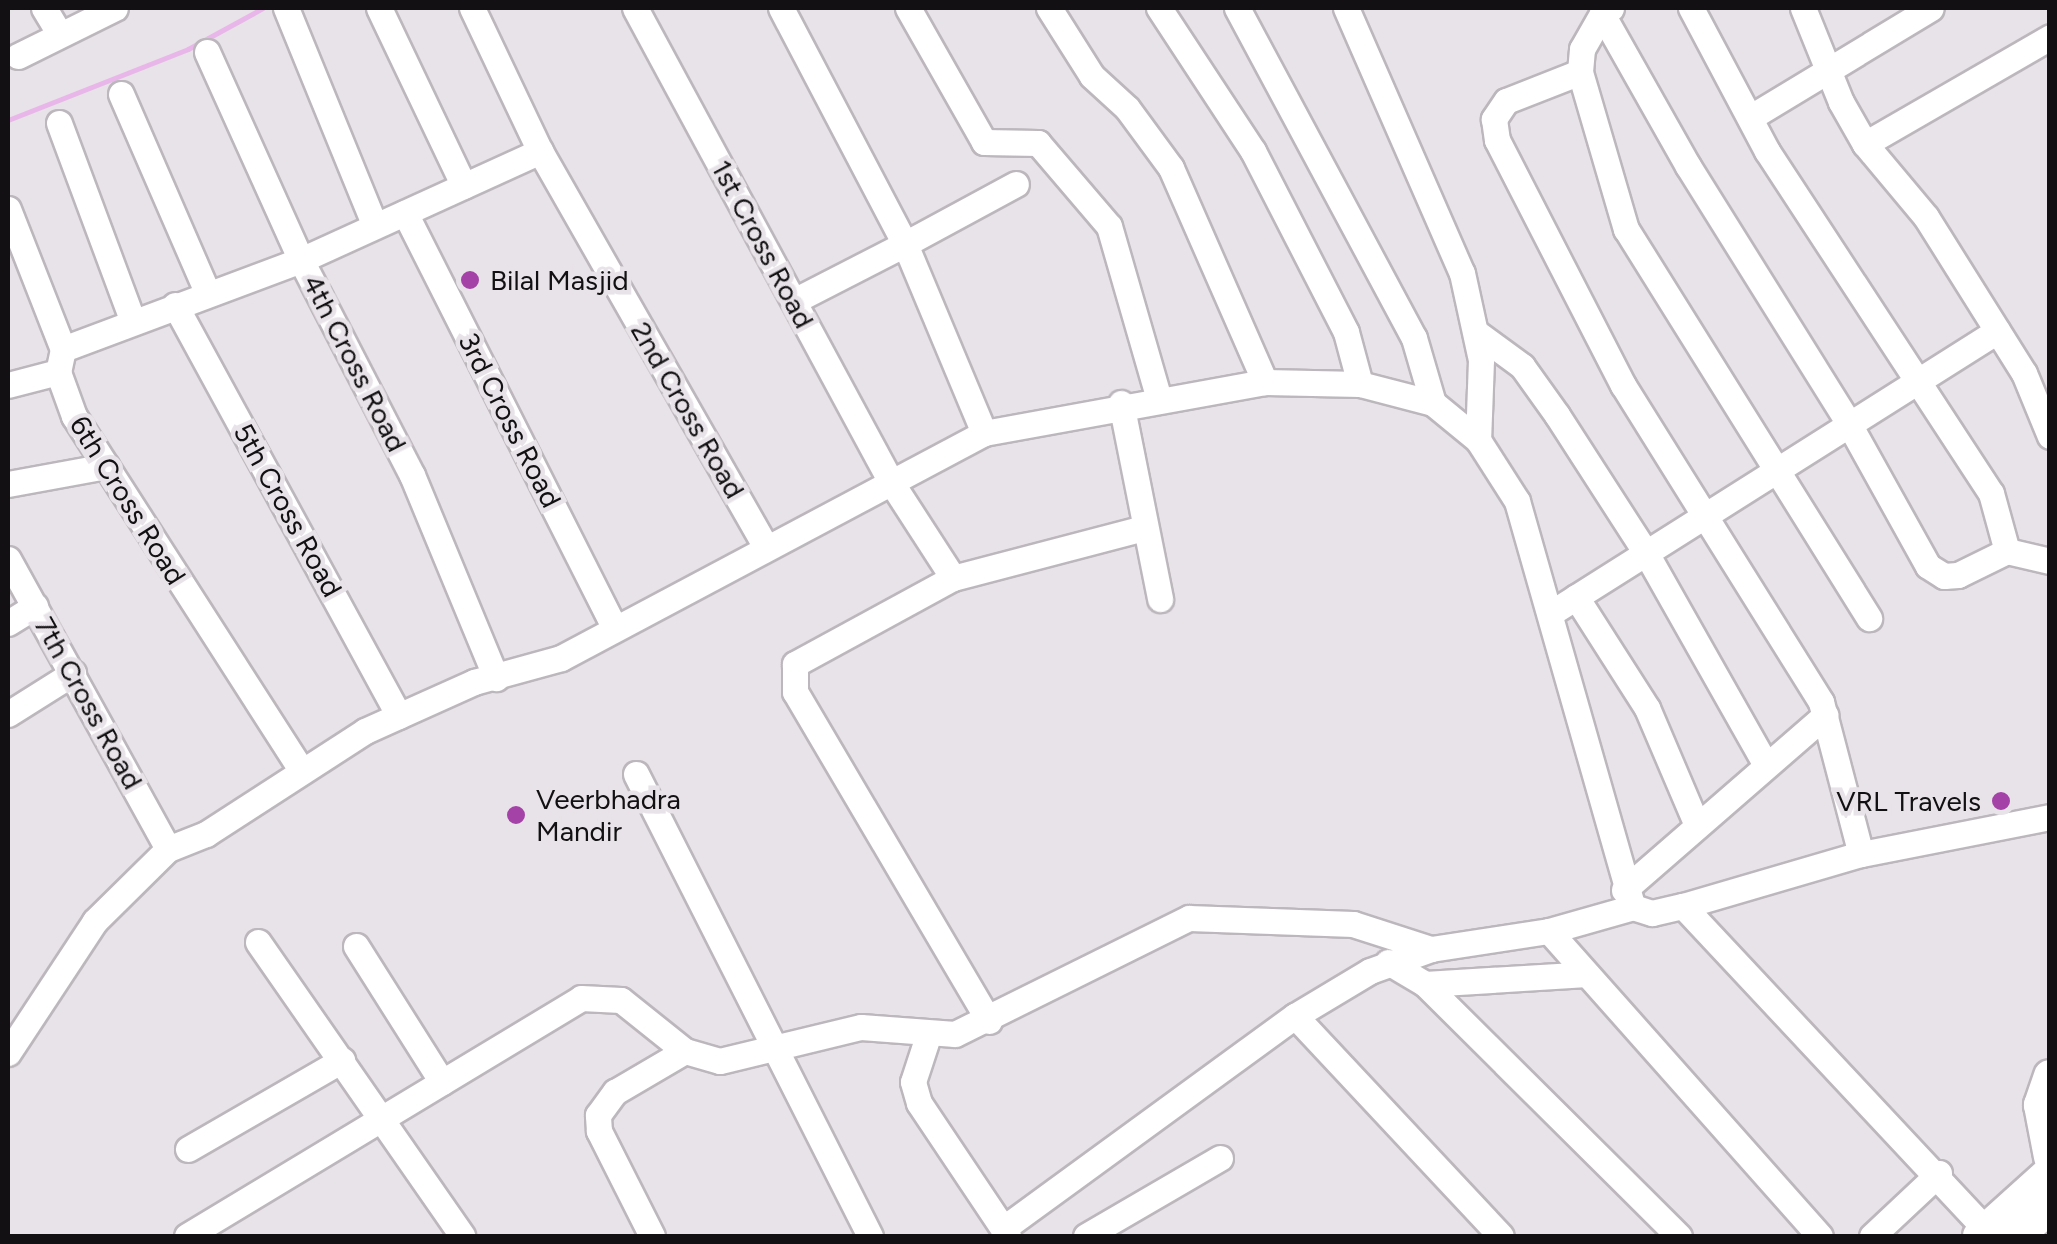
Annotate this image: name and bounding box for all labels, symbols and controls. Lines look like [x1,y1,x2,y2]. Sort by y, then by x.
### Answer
street label: 1st Cross Road [705,154,821,334]
place label: Bilal Masjid [490,263,629,297]
street label: 4th Cross Road [296,269,414,457]
marker: Bilal Masjid [459,269,481,291]
street label: 2nd Cross Road [624,316,752,504]
street label: 3rd Cross Road [452,327,568,513]
street label: 6th Cross Road [63,410,193,590]
street label: 5th Cross Road [227,418,349,602]
street label: 7th Cross Road [28,611,150,795]
place label: Veerbhadra Mandir [536,782,681,848]
place label: VRL Travels [1836,784,1981,818]
marker: VRL Travels [1990,790,2012,812]
marker: Veerbhadra Mandir [505,804,527,826]

